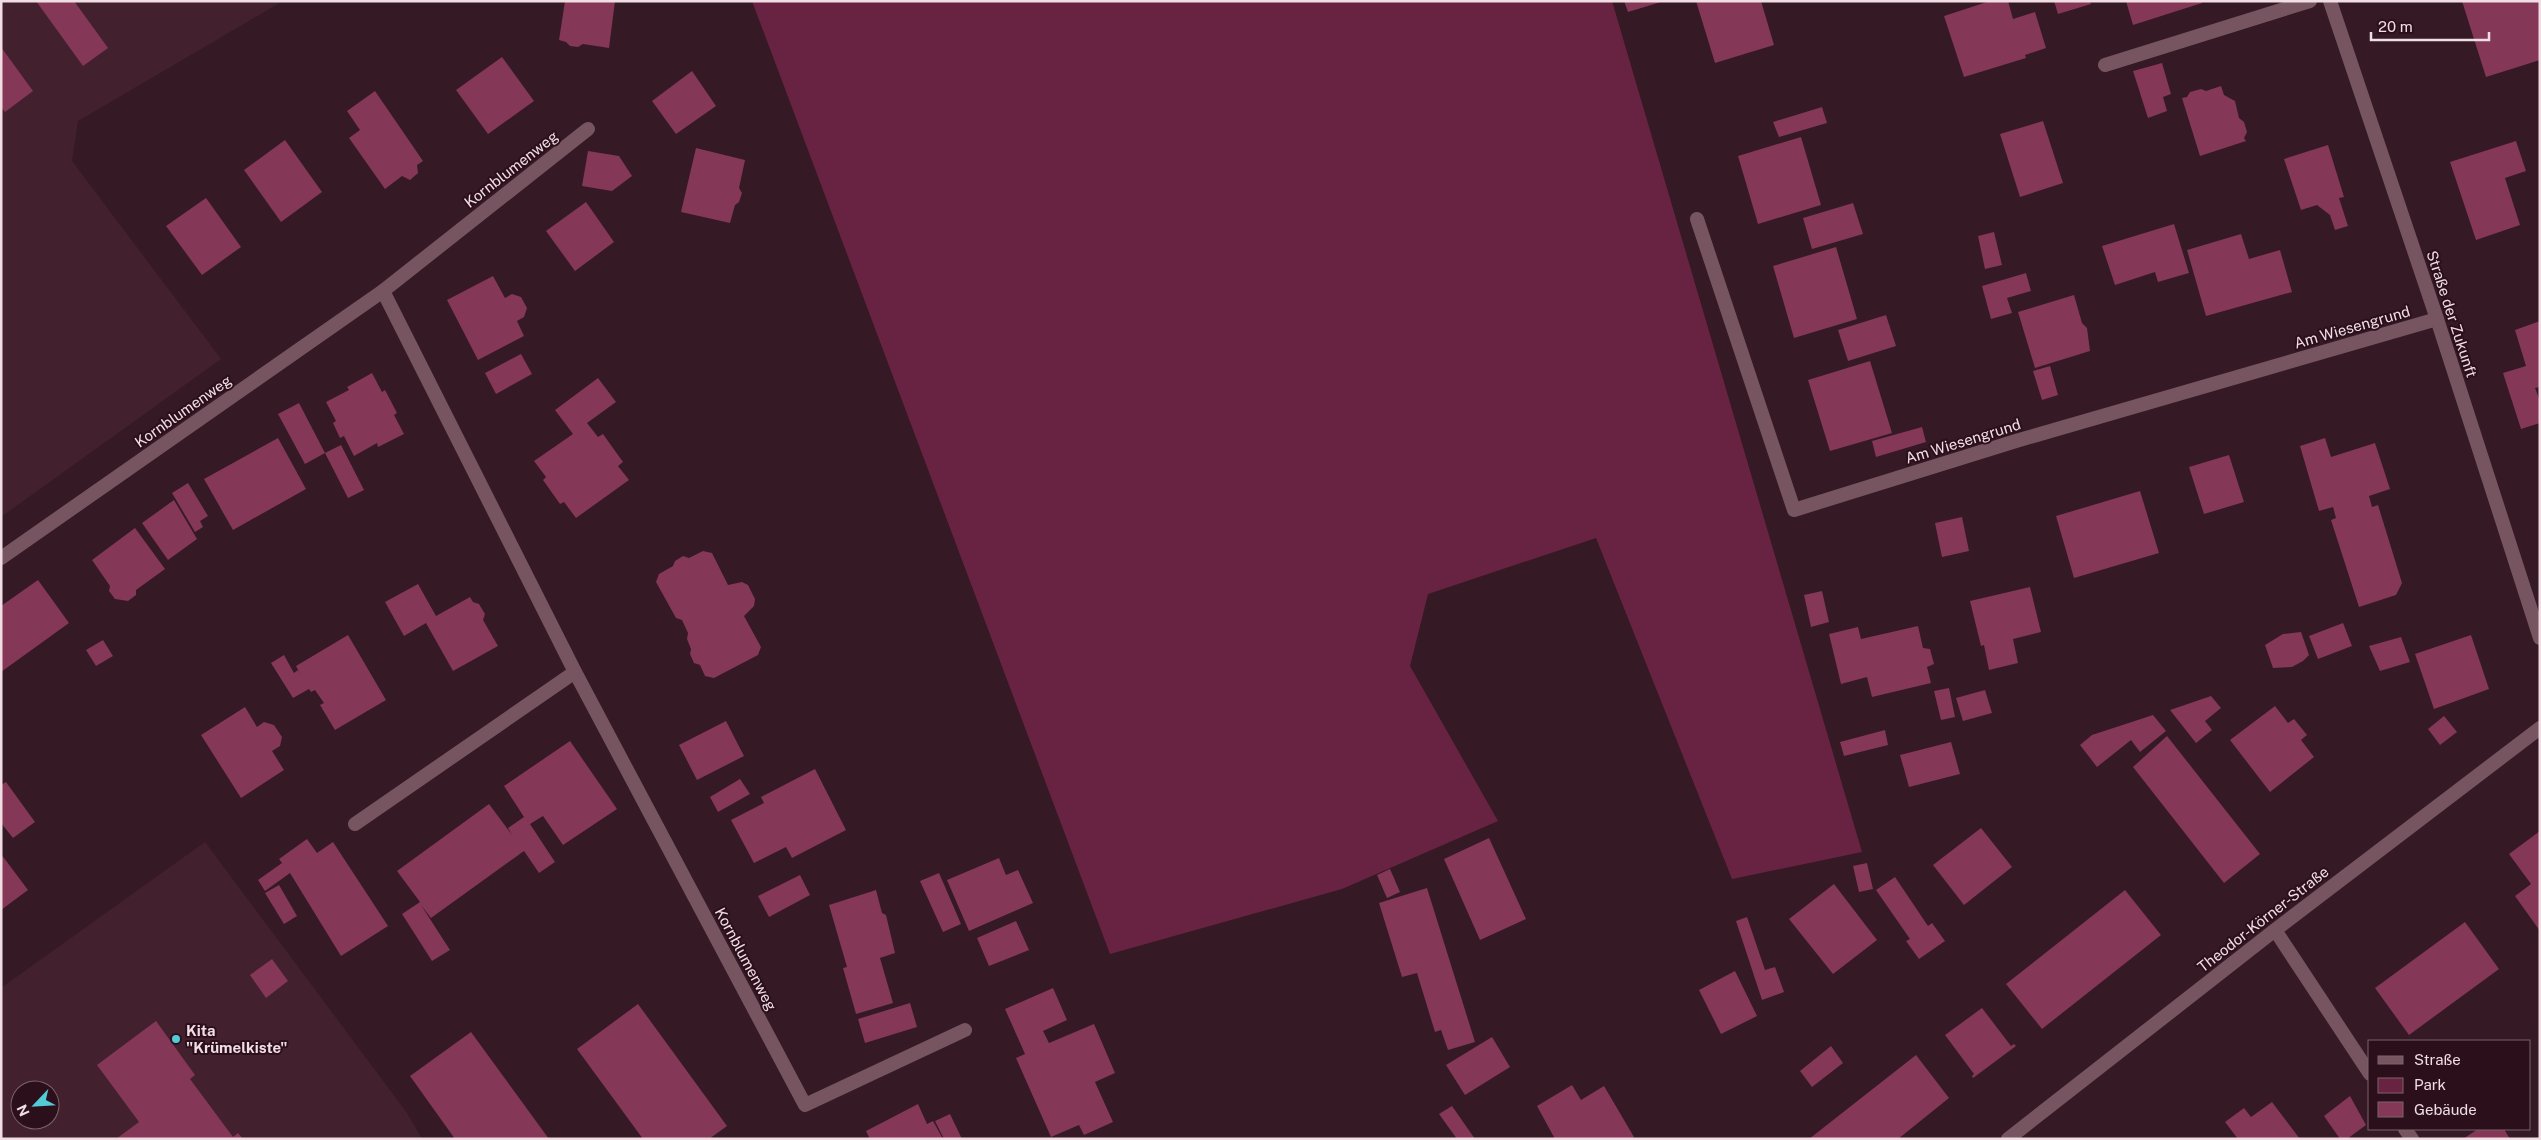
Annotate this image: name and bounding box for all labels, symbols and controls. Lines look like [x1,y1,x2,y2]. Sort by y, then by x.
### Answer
scale bar [2371,10,2488,42]
text: 20 m [2378,18,2413,35]
street label: Kornblumenweg [461,127,561,211]
street label: Straße der Zukunft [2423,249,2481,380]
street label: Am Wiesengrund [2292,302,2412,352]
street label: Kornblumenweg [131,371,235,451]
street label: Am Wiesengrund [1903,415,2023,467]
street label: Theodor-Körner-Straße [2194,863,2332,975]
street label: Kornblumenweg [712,905,780,1013]
place label: Kita "Krümelkiste" [186,1022,288,1056]
marker: Kita "Krümelkiste" [170,1033,182,1045]
legend [2368,1040,2531,1130]
text: Straße [2414,1051,2461,1068]
text: Park [2414,1076,2446,1093]
north arrow [10,1080,60,1130]
text: Gebäude [2414,1101,2477,1118]
text: N [14,1102,33,1119]

